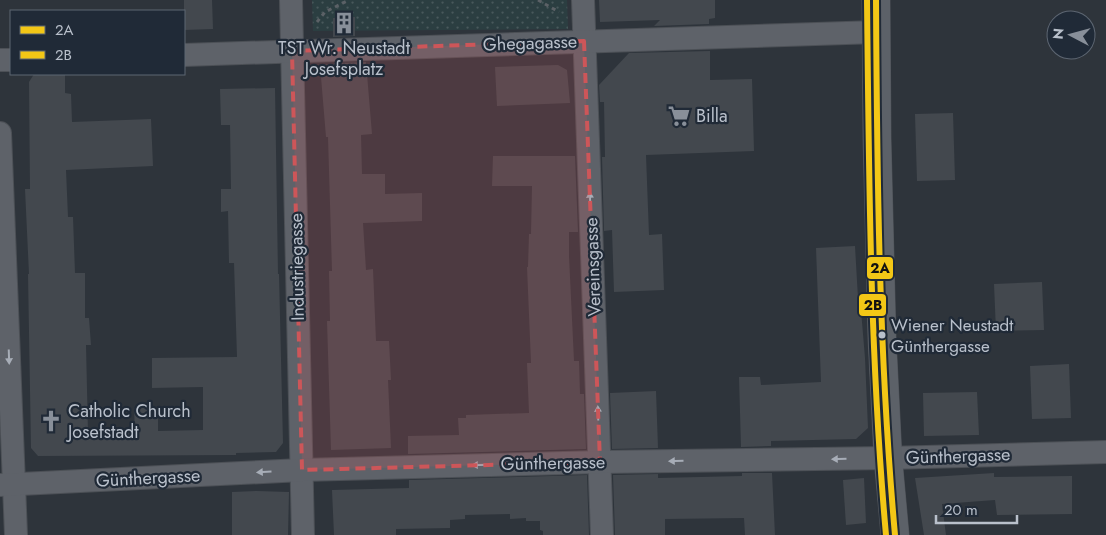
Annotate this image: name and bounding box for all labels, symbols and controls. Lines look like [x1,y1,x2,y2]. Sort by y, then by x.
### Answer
legend [10,10,185,75]
building icon: TST Wr. Neustadt Josefsplatz [331,10,357,36]
north arrow [1046,10,1096,60]
text: 2A [55,19,74,41]
text: N [1048,27,1069,40]
street label: Ghegagasse [482,28,578,58]
place label: TST Wr. Neustadt Josefsplatz [278,35,411,82]
text: 2B [55,44,72,66]
supermarket icon: Billa [666,103,692,129]
place label: Billa [696,103,728,129]
one-way arrow [586,190,594,206]
street label: Industriegasse [283,213,311,321]
street label: Vereinsgasse [578,217,608,317]
line badge: 2A [866,256,894,280]
text: 2A [870,258,890,278]
line badge: 2B [858,293,887,317]
text: 2B [864,295,882,315]
place label: Wiener Neustadt Günthergasse [891,313,1013,358]
marker: Wiener Neustadt Günthergasse [877,330,887,340]
one-way arrow [6,349,14,365]
place label: Catholic Church Josefstadt [66,398,191,445]
one-way arrow [594,405,602,421]
church icon: Catholic Church Josefstadt [38,408,64,434]
street label: Günthergasse [905,441,1011,471]
street label: Günthergasse [501,449,605,477]
one-way arrow [831,455,847,463]
one-way arrow [668,457,684,465]
one-way arrow [471,461,487,469]
street label: Günthergasse [95,462,201,494]
one-way arrow [256,468,272,476]
scale bar [936,492,1017,524]
text: 20 m [944,499,978,521]

